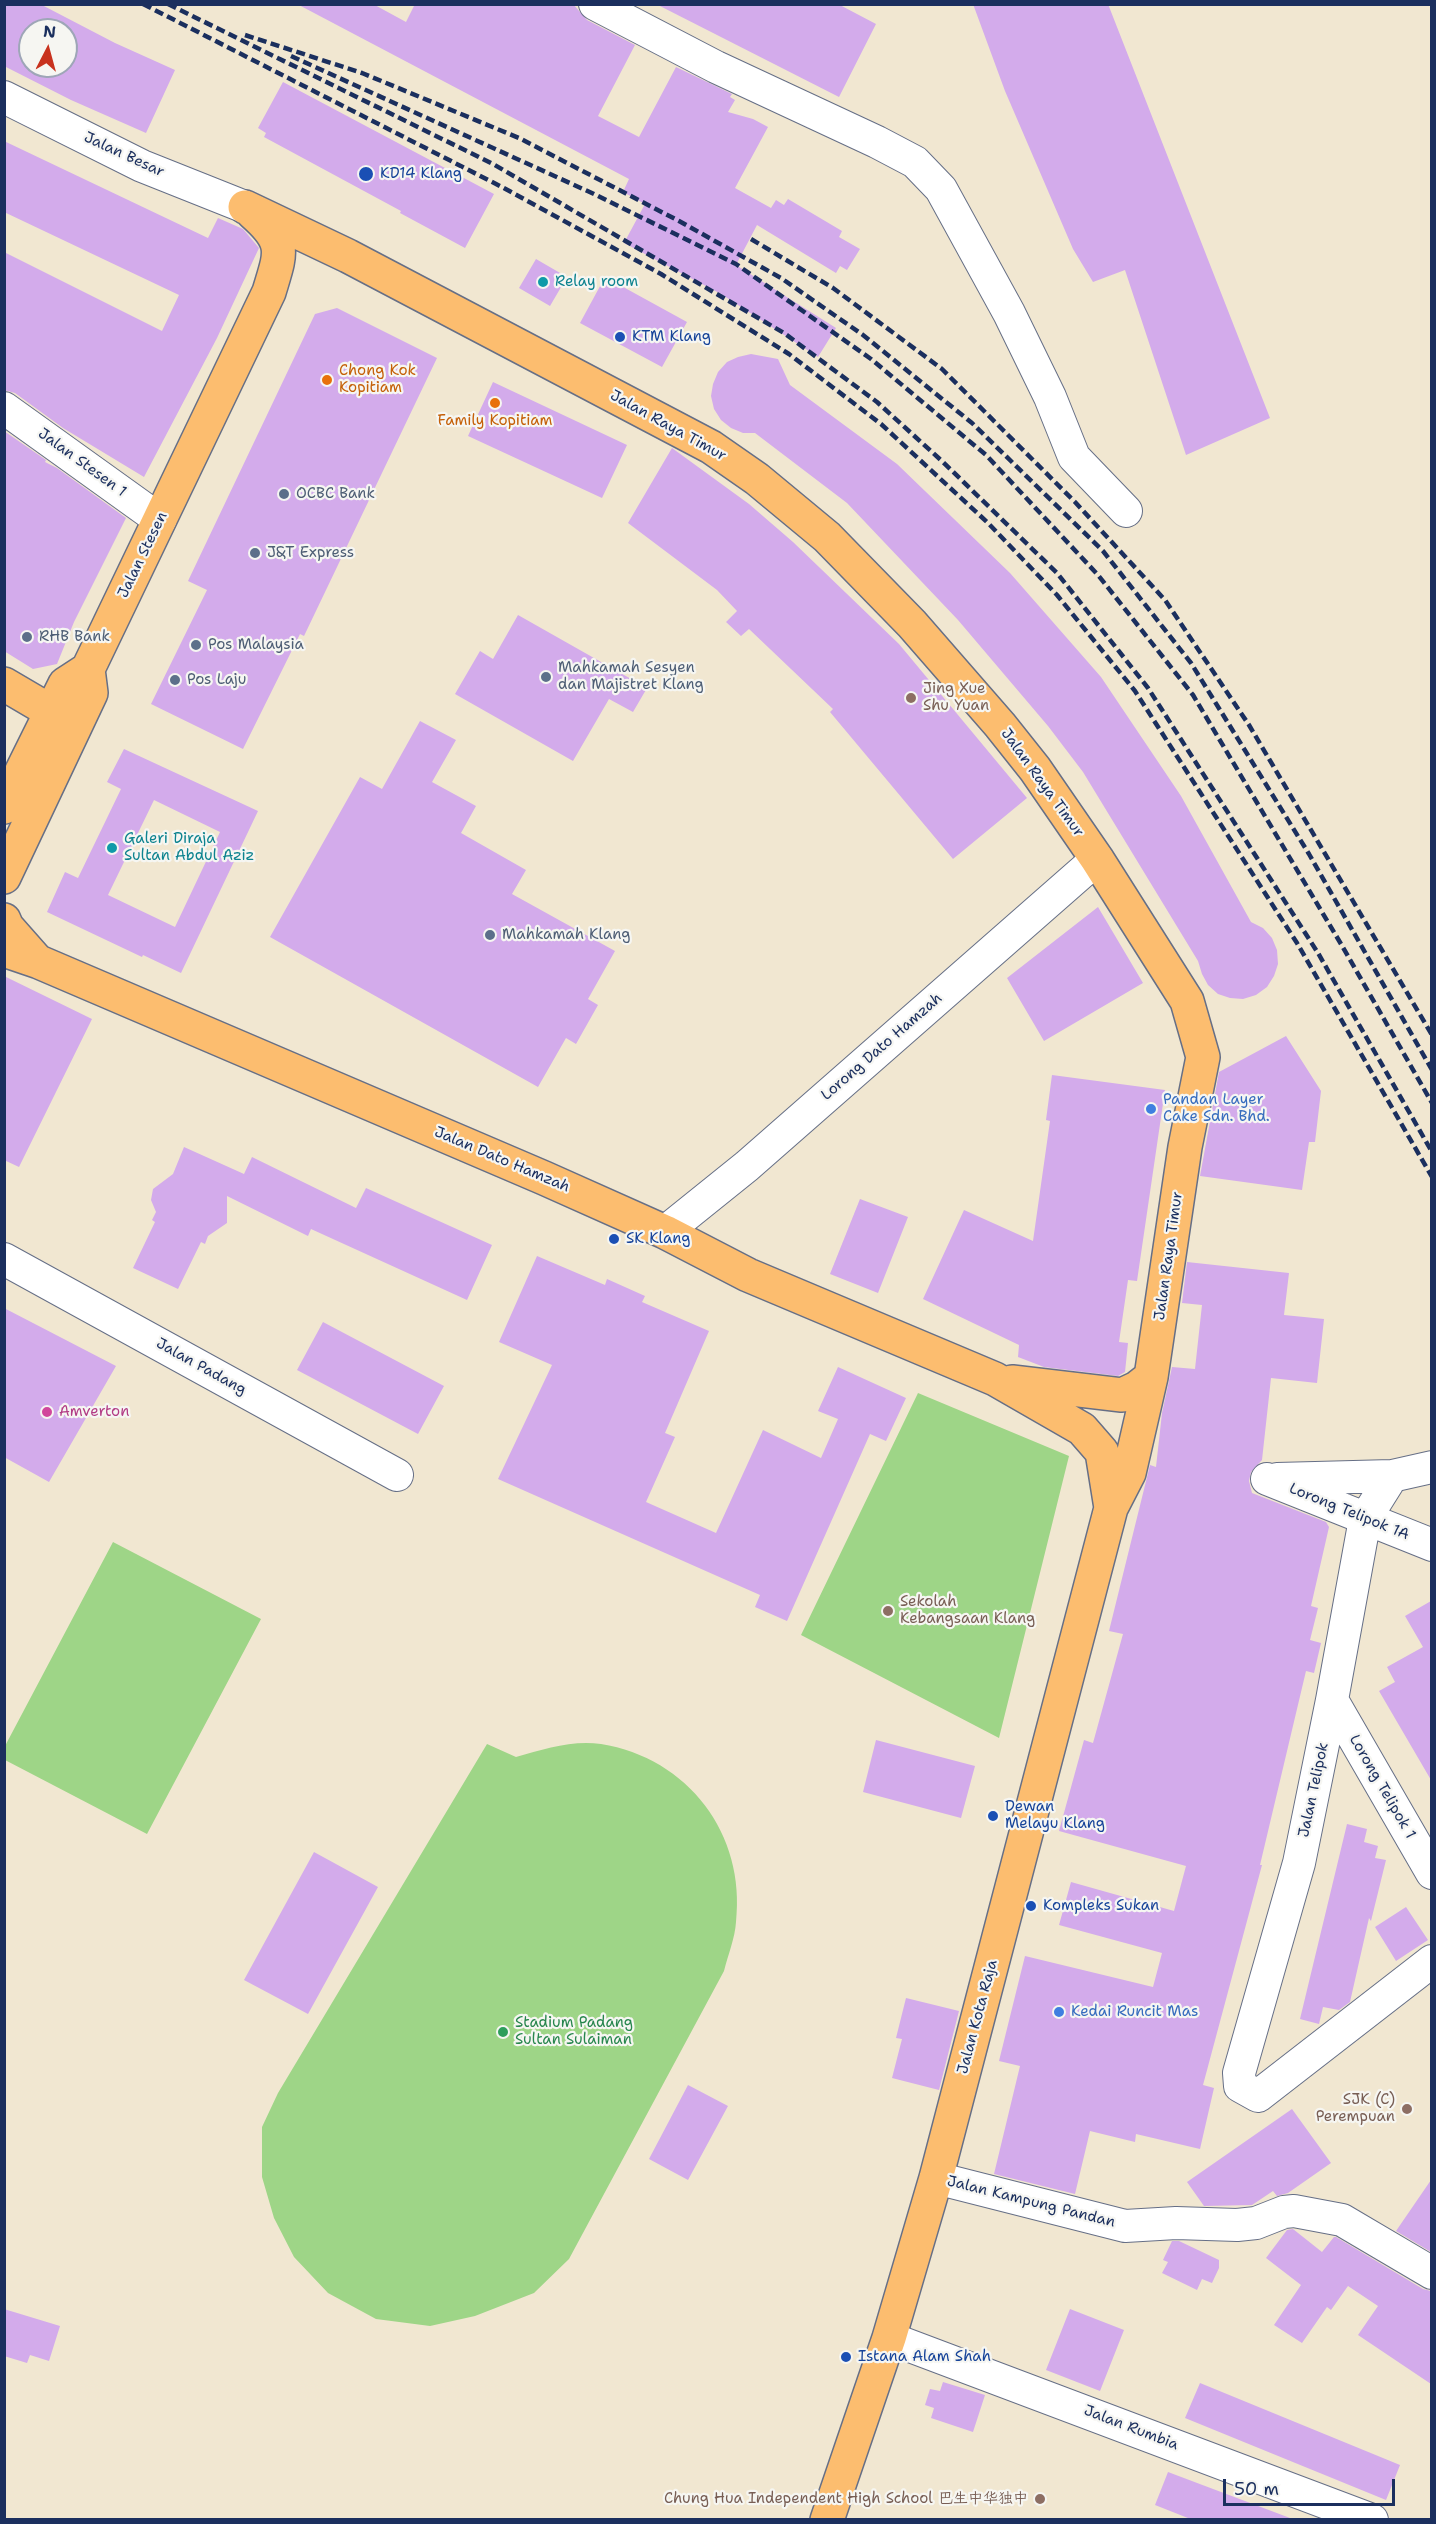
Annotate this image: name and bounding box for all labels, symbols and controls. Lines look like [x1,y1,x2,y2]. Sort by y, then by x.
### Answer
north arrow [18,18,78,78]
text: N [42,20,57,43]
street label: Jalan Besar [81,129,167,181]
marker: KD14 Klang [357,165,375,183]
place label: KD14 Klang [380,165,462,183]
place label: Relay room [555,273,638,291]
marker: Relay room [536,275,550,289]
place label: KTM Klang [632,328,711,346]
marker: KTM Klang [613,330,627,344]
place label: Chong Kok Kopitiam [339,362,416,397]
marker: Chong Kok Kopitiam [320,373,334,387]
street label: Jalan Raya Timur [607,387,729,465]
marker: Family Kopitiam [488,396,502,410]
place label: Family Kopitiam [438,412,552,430]
street label: Jalan Stesen 1 [34,425,130,501]
place label: OCBC Bank [296,485,375,503]
marker: OCBC Bank [277,487,291,501]
street label: Jalan Stesen [114,509,172,601]
place label: J&T Express [267,544,354,562]
marker: J&T Express [248,546,262,560]
place label: RHB Bank [39,628,110,646]
marker: RHB Bank [20,630,34,644]
place label: Pos Malaysia [208,636,304,654]
marker: Pos Malaysia [189,638,203,652]
place label: Mahkamah Sesyen dan Majistret Klang [558,659,704,694]
marker: Mahkamah Sesyen dan Majistret Klang [539,670,553,684]
place label: Pos Laju [187,671,246,689]
marker: Pos Laju [168,673,182,687]
place label: Jing Xue Shu Yuan [923,680,989,715]
marker: Jing Xue Shu Yuan [904,691,918,705]
street label: Jalan Raya Timur [997,725,1087,841]
place label: Galeri Diraja Sultan Abdul Aziz [124,830,254,865]
marker: Galeri Diraja Sultan Abdul Aziz [105,841,119,855]
place label: Mahkamah Klang [502,926,631,944]
marker: Mahkamah Klang [483,928,497,942]
street label: Lorong Dato Hamzah [818,989,946,1105]
place label: Pandan Layer Cake Sdn. Bhd. [1163,1091,1270,1126]
marker: Pandan Layer Cake Sdn. Bhd. [1144,1102,1158,1116]
street label: Jalan Dato Hamzah [432,1123,572,1197]
street label: Jalan Raya Timur [1151,1190,1187,1322]
place label: SK Klang [626,1230,691,1248]
marker: SK Klang [607,1232,621,1246]
street label: Jalan Padang [153,1335,249,1399]
place label: Amverton [59,1403,129,1421]
marker: Amverton [40,1405,54,1419]
street label: Lorong Telipok 1A [1286,1480,1412,1544]
place label: Sekolah Kebangsaan Klang [900,1593,1035,1628]
marker: Sekolah Kebangsaan Klang [881,1604,895,1618]
street label: Lorong Telipok 1 [1345,1732,1419,1842]
street label: Jalan Telipok [1295,1741,1333,1839]
place label: Dewan Melayu Klang [1005,1798,1105,1833]
marker: Dewan Melayu Klang [986,1809,1000,1823]
place label: Kompleks Sukan [1043,1897,1159,1915]
marker: Kompleks Sukan [1024,1899,1038,1913]
street label: Jalan Kota Raja [954,1958,1002,2076]
place label: Kedai Runcit Mas [1071,2003,1198,2021]
marker: Kedai Runcit Mas [1052,2005,1066,2019]
place label: Stadium Padang Sultan Sulaiman [515,2014,633,2049]
marker: Stadium Padang Sultan Sulaiman [496,2025,510,2039]
place label: SJK (C) Perempuan [1316,2091,1395,2126]
marker: SJK (C) Perempuan [1400,2102,1414,2116]
street label: Jalan Kampung Pandan [945,2172,1117,2232]
place label: Istana Alam Shah [858,2348,991,2366]
marker: Istana Alam Shah [839,2350,853,2364]
street label: Jalan Rumbia [1081,2402,1181,2454]
scale bar [1226,2467,1398,2505]
text: 50 m [1234,2477,1279,2501]
place label: Chung Hua Independent High School 巴生中华独中 [664,2490,1028,2508]
marker: Chung Hua Independent High School 巴生中华独中 [1033,2492,1047,2506]

